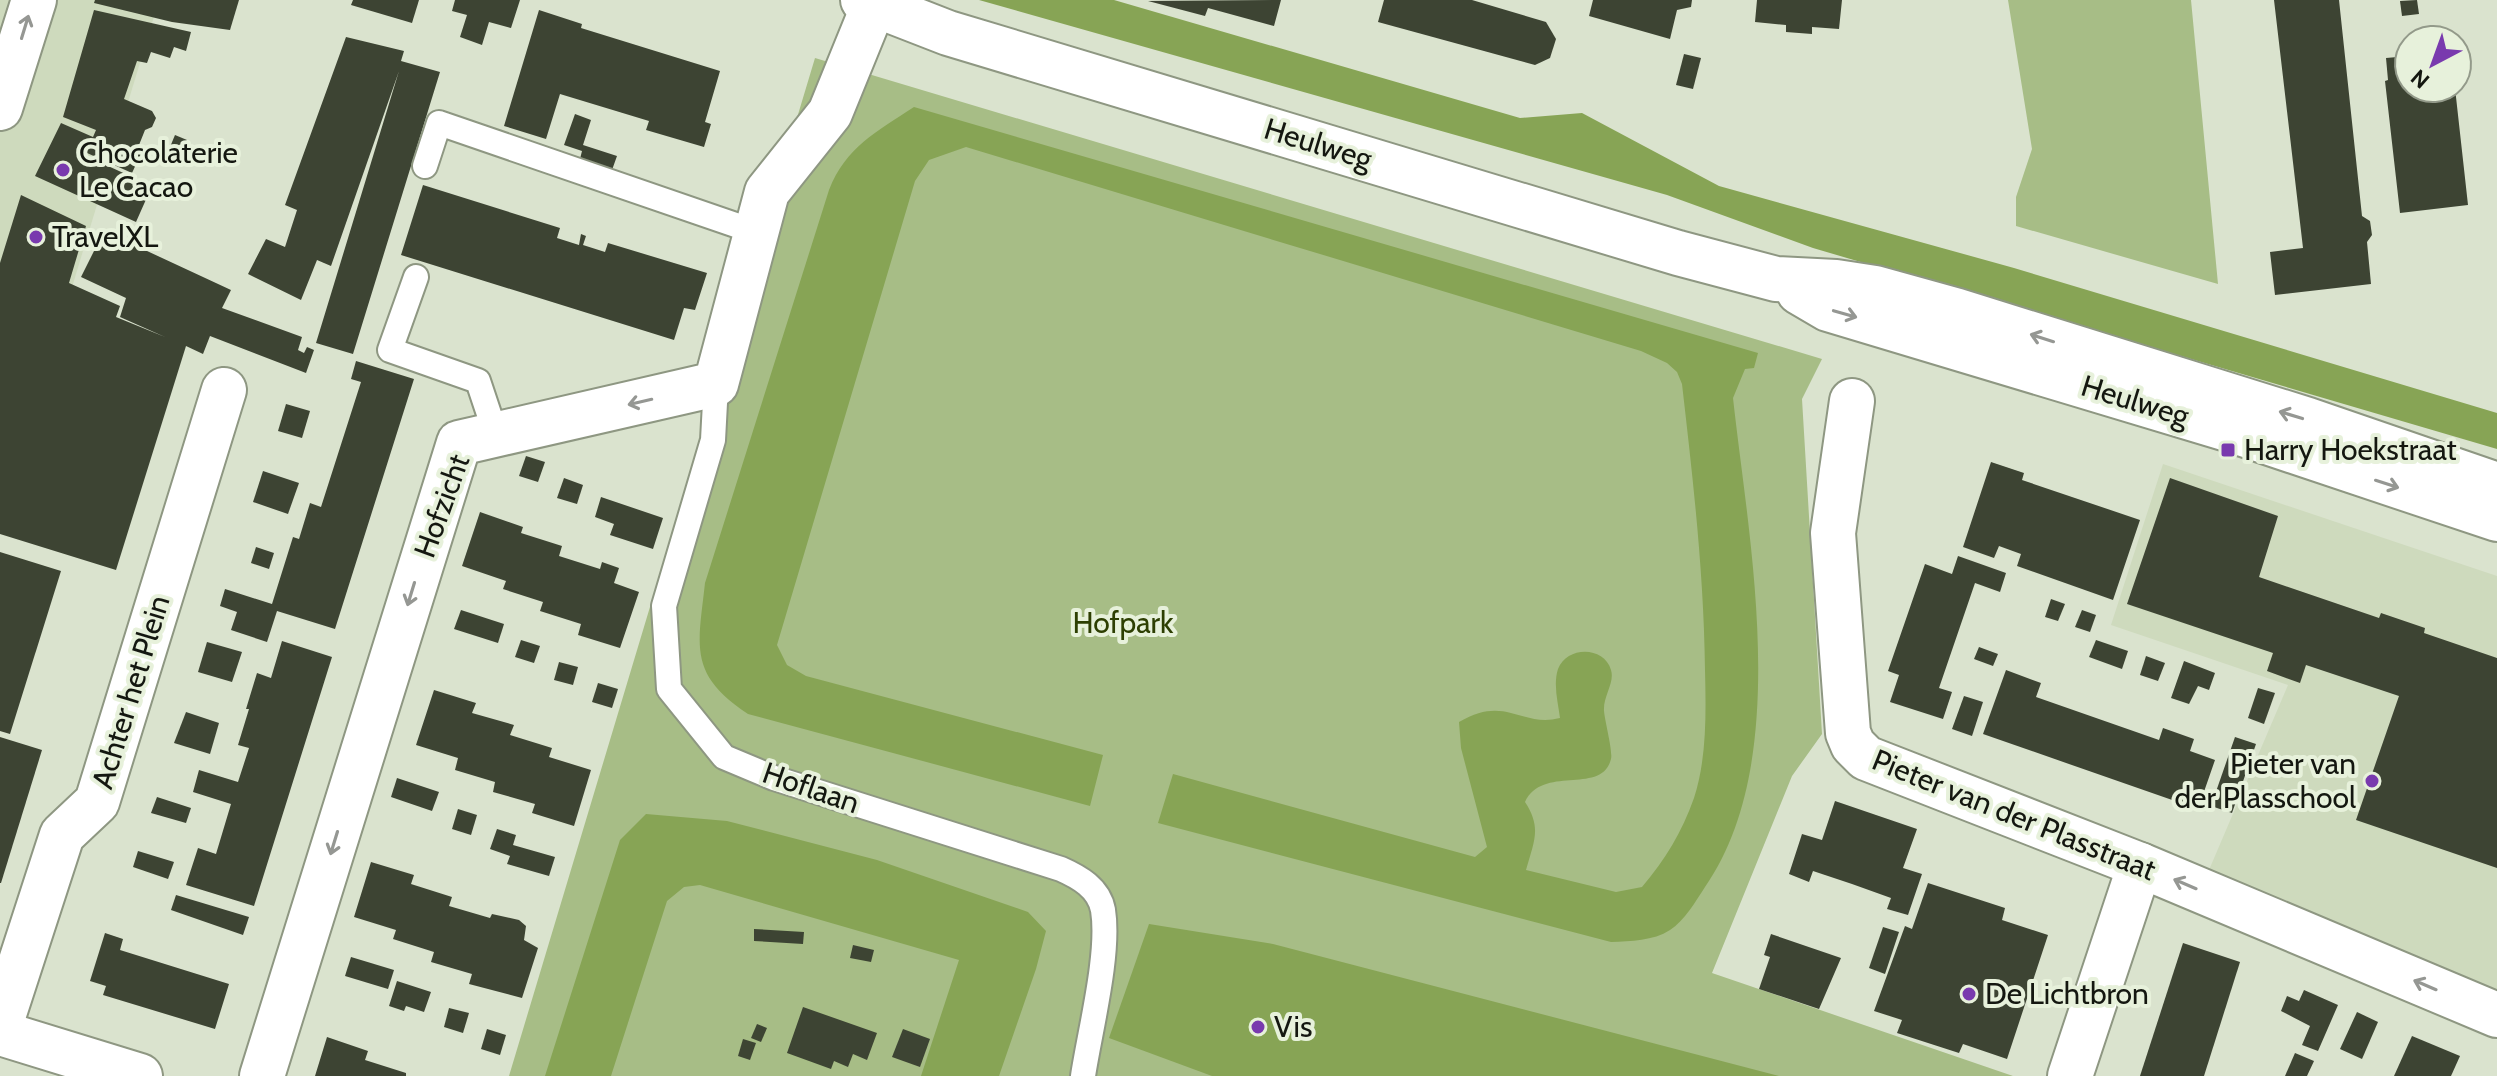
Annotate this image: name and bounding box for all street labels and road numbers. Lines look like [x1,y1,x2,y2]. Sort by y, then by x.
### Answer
street label: Heulweg [1260,110,1377,178]
street label: Heulweg [2077,367,2194,435]
street label: Hofzicht [406,449,477,563]
street label: Achter het Plein [84,591,177,793]
street label: Pieter van der Plasstraat [1867,741,2161,888]
street label: Hoflaan [758,754,864,821]

